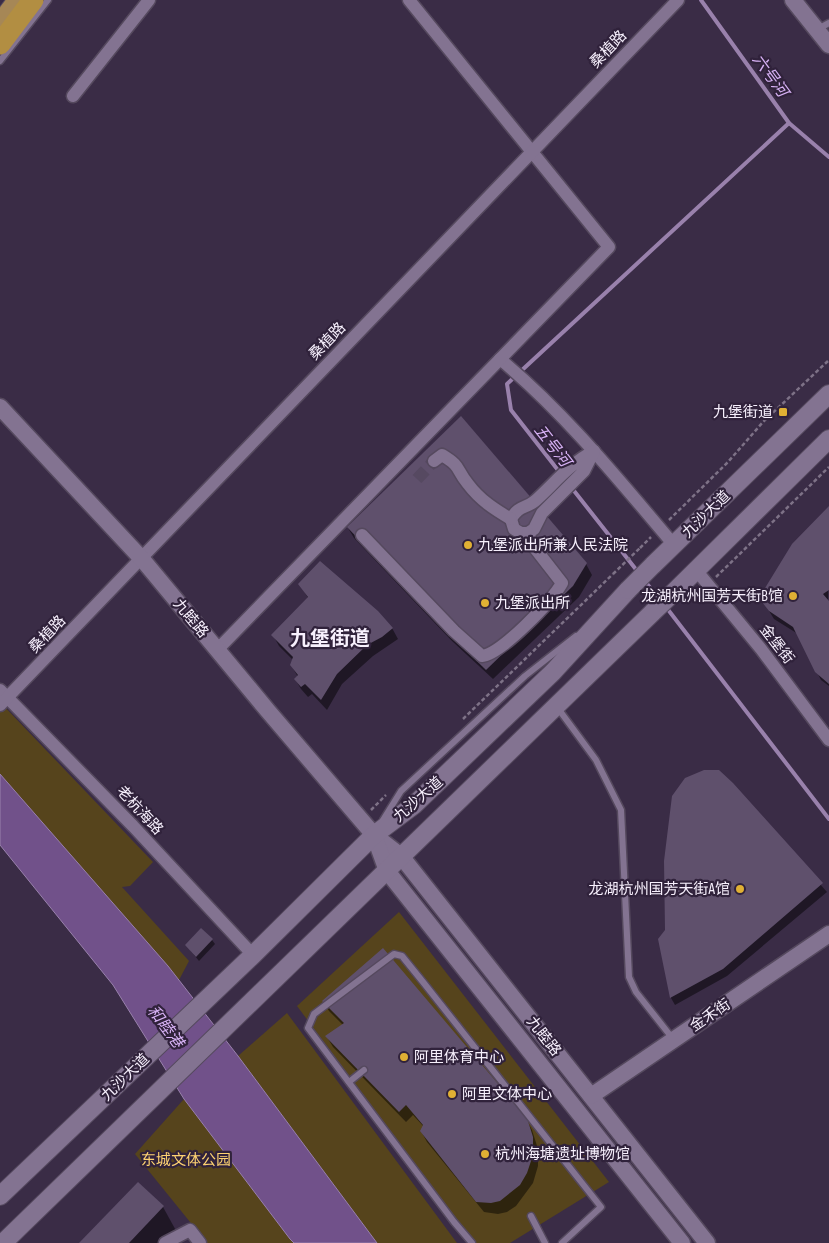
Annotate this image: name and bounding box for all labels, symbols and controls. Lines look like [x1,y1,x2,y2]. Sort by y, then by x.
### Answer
street label: 桑植路 [586,27,631,72]
water label: 六号河 [748,51,793,103]
street label: 桑植路 [305,319,350,364]
place label: 九堡街道 [713,403,773,422]
marker: 九堡街道 [777,406,789,418]
water label: 五号河 [530,421,576,473]
street label: 九沙大道 [678,487,735,542]
place label: 九堡派出所兼人民法院 [478,536,628,555]
marker: 九堡派出所兼人民法院 [462,539,474,551]
place label: 龙湖杭州国芳天街B馆 [641,587,783,606]
marker: 龙湖杭州国芳天街B馆 [787,590,799,602]
place label: 九堡派出所 [495,594,570,613]
street label: 九睦路 [169,595,212,642]
marker: 九堡派出所 [479,597,491,609]
street label: 桑植路 [25,612,70,657]
street label: 金堡街 [755,621,798,668]
district label: 九堡街道 [290,627,370,651]
street label: 九沙大道 [389,773,447,826]
street label: 老杭海路 [112,782,167,839]
place label: 龙湖杭州国芳天街A馆 [589,880,730,899]
marker: 龙湖杭州国芳天街A馆 [734,883,746,895]
street label: 金禾街 [686,995,734,1036]
water label: 和睦港 [143,1002,188,1053]
street label: 九睦路 [522,1013,565,1060]
place label: 阿里体育中心 [414,1048,504,1067]
street label: 九沙大道 [97,1050,154,1105]
marker: 阿里体育中心 [398,1051,410,1063]
place label: 阿里文体中心 [462,1085,552,1104]
marker: 阿里文体中心 [446,1088,458,1100]
place label: 杭州海塘遗址博物馆 [495,1145,630,1164]
marker: 杭州海塘遗址博物馆 [479,1148,491,1160]
park label: 东城文体公园 [141,1151,231,1170]

